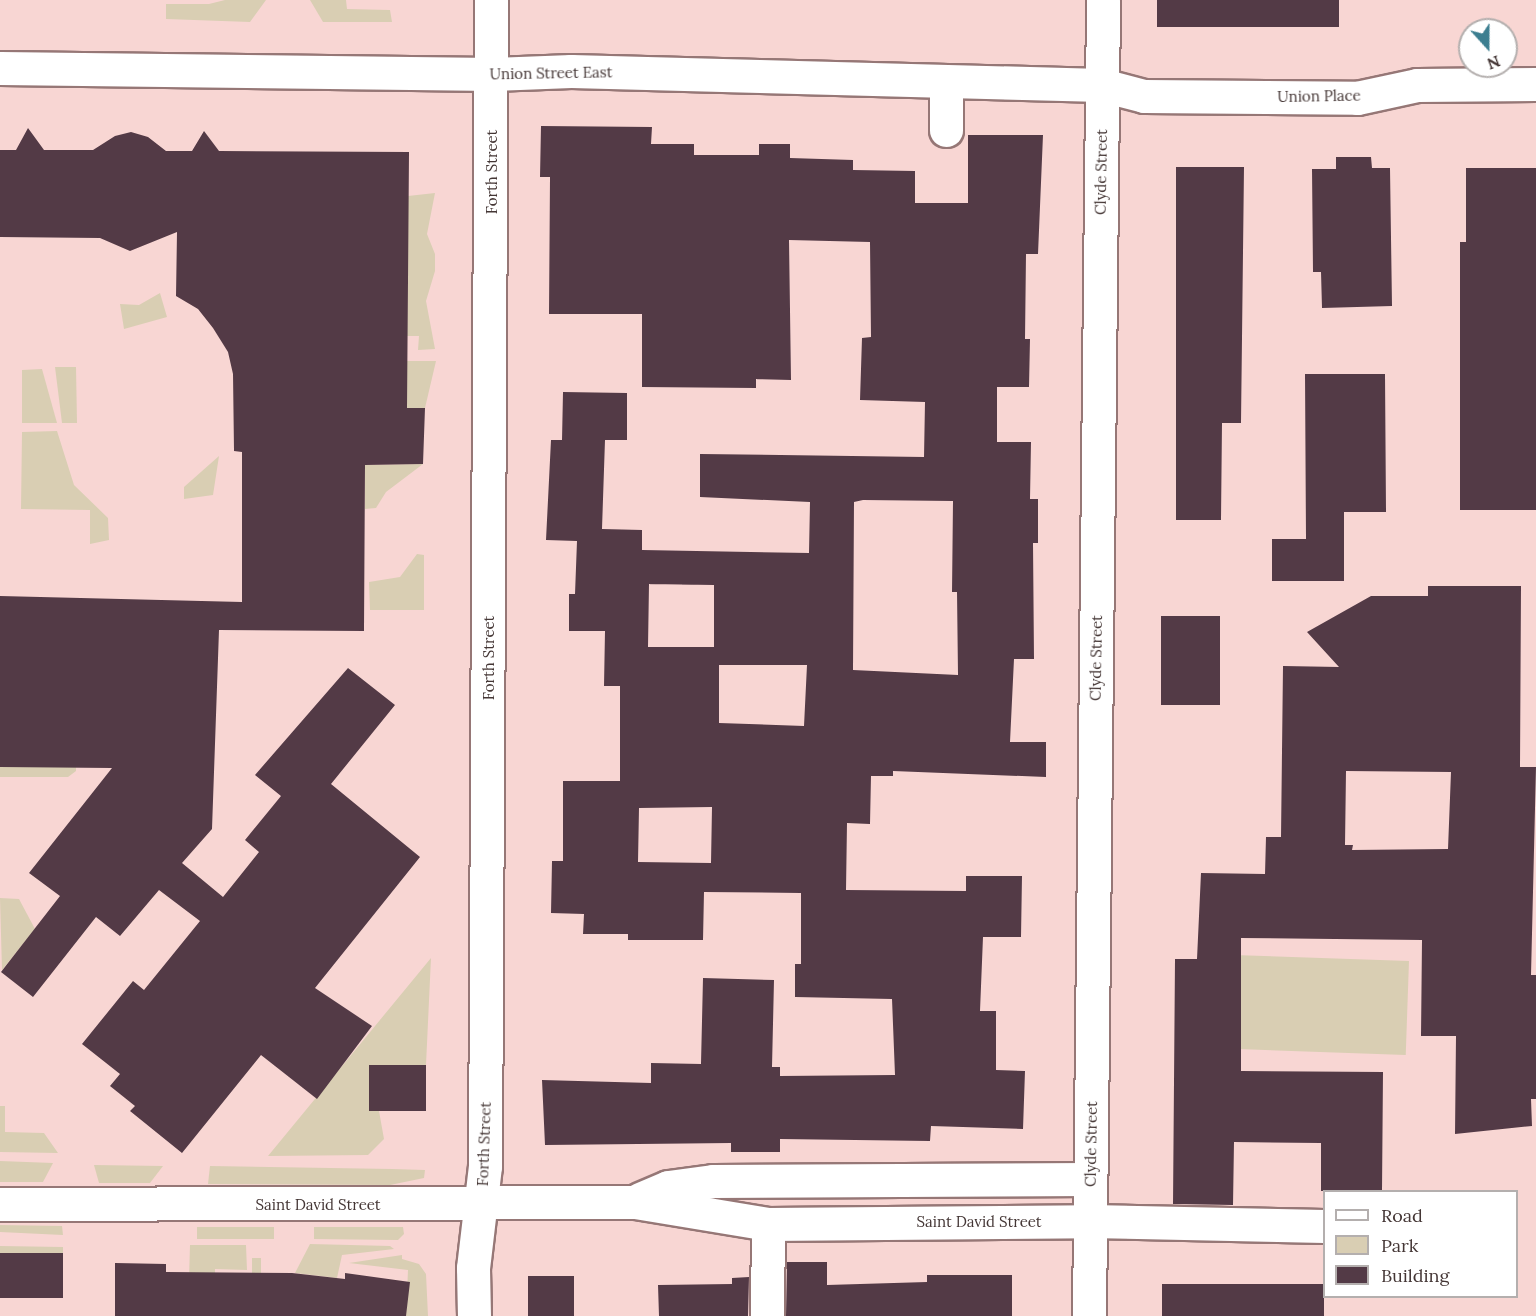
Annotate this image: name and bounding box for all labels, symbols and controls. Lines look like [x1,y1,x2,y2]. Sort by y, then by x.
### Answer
north arrow [1458,18,1518,78]
text: N [1484,51,1503,74]
street label: Union Street East [489,63,613,83]
street label: Union Place [1277,86,1361,106]
street label: Clyde Street [1091,129,1111,215]
street label: Forth Street [483,130,501,214]
street label: Clyde Street [1086,615,1106,701]
street label: Forth Street [480,616,498,700]
street label: Forth Street [474,1101,494,1187]
street label: Clyde Street [1081,1101,1101,1187]
legend [1323,1190,1518,1298]
street label: Saint David Street [255,1196,381,1214]
text: Road [1381,1204,1423,1227]
street label: Saint David Street [916,1213,1042,1231]
text: Park [1381,1234,1418,1257]
text: Building [1381,1264,1449,1287]

